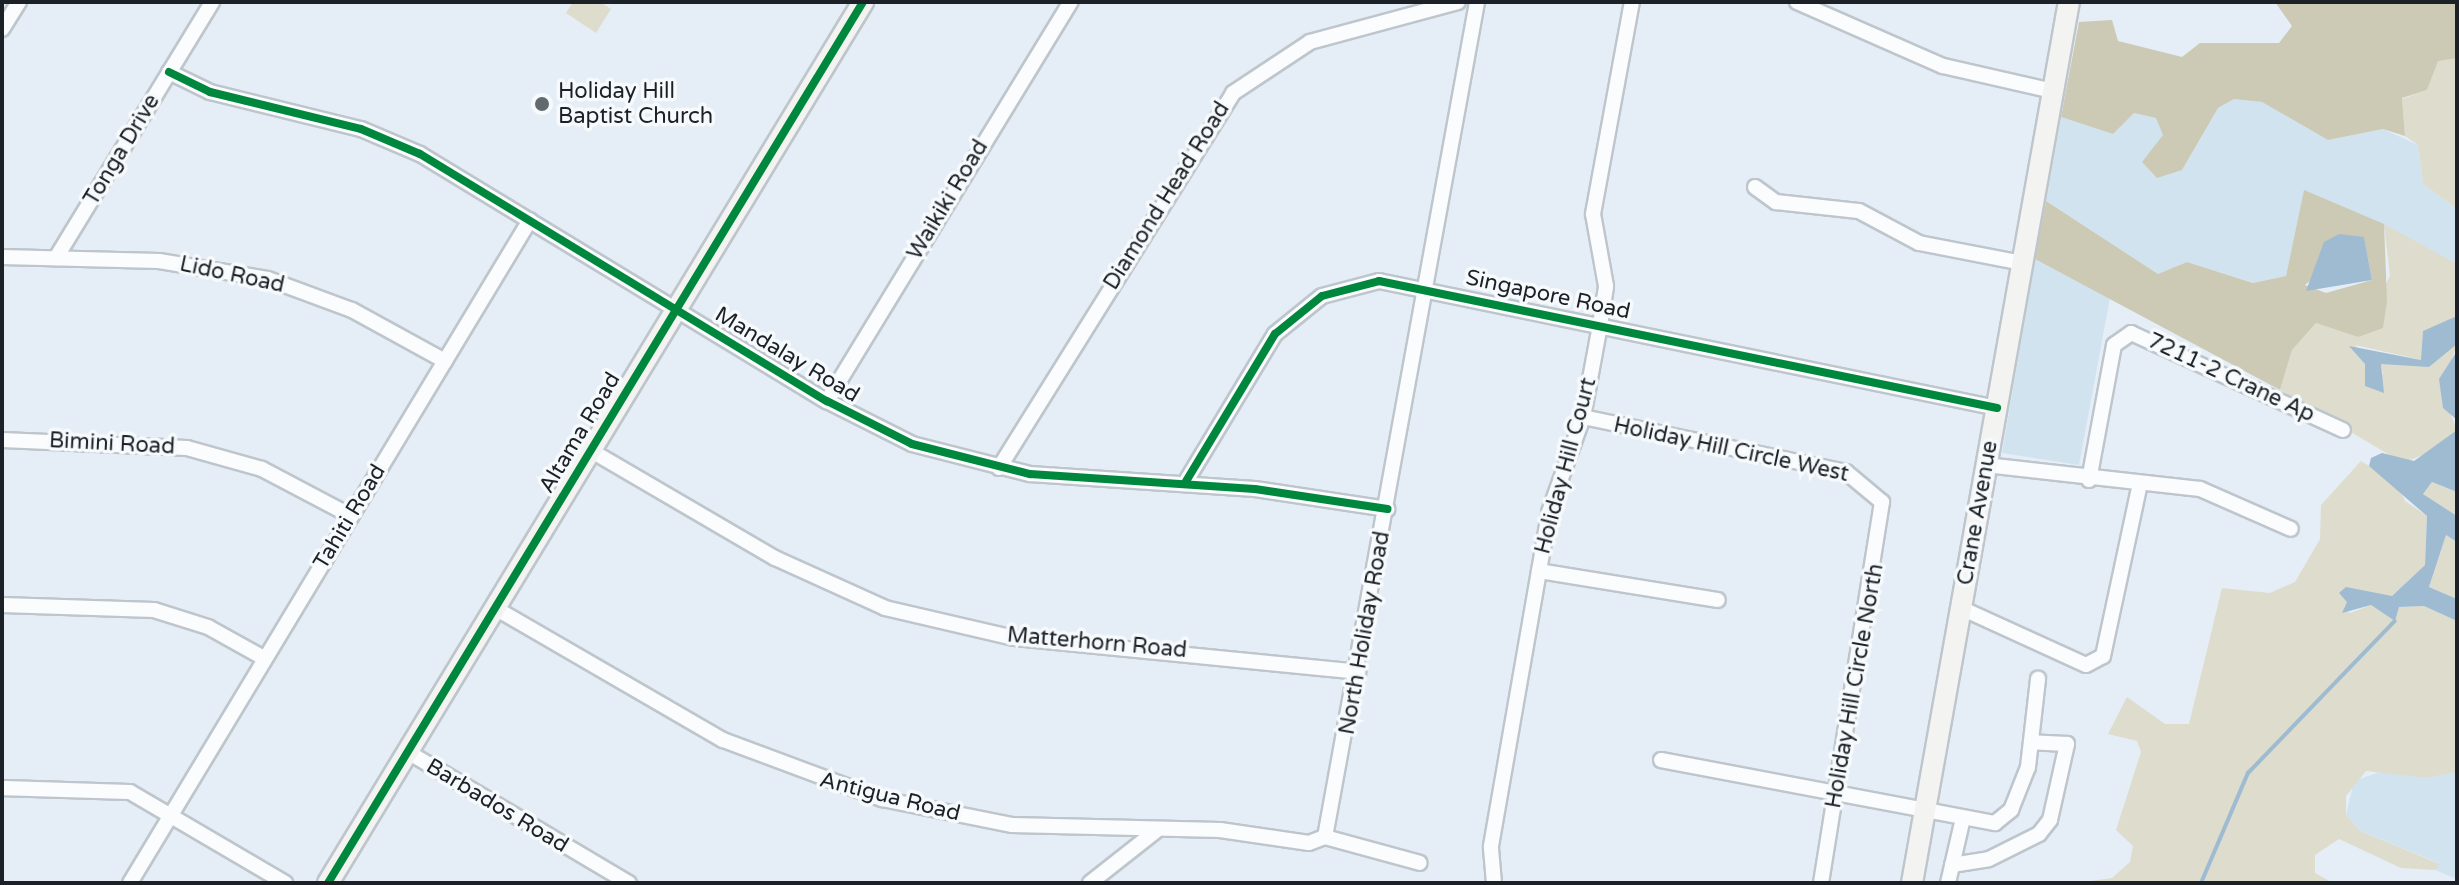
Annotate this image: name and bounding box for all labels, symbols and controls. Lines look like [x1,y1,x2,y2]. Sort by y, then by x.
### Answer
place label: Holiday Hill Baptist Church [558,78,713,130]
street label: Tonga Drive [79,90,165,210]
marker: Holiday Hill Baptist Church [533,95,551,113]
street label: Diamond Head Road [1098,97,1236,295]
street label: Waikiki Road [902,135,994,265]
street label: Lido Road [177,251,287,299]
street label: Singapore Road [1463,265,1633,325]
street label: Mandalay Road [710,302,864,408]
street label: 7211-2 Crane Ap [2143,328,2319,428]
street label: Altama Road [534,368,626,498]
street label: Holiday Hill Court [1530,375,1602,557]
street label: Holiday Hill Circle West [1611,412,1851,488]
street label: Bimini Road [48,428,176,460]
street label: Crane Avenue [1952,439,2004,587]
street label: Tahiti Road [308,460,392,574]
street label: North Holiday Road [1334,529,1396,737]
street label: Holiday Hill Circle North [1820,562,1890,810]
street label: Matterhorn Road [1006,622,1188,664]
street label: Barbados Road [421,753,573,859]
street label: Antigua Road [817,767,963,827]

